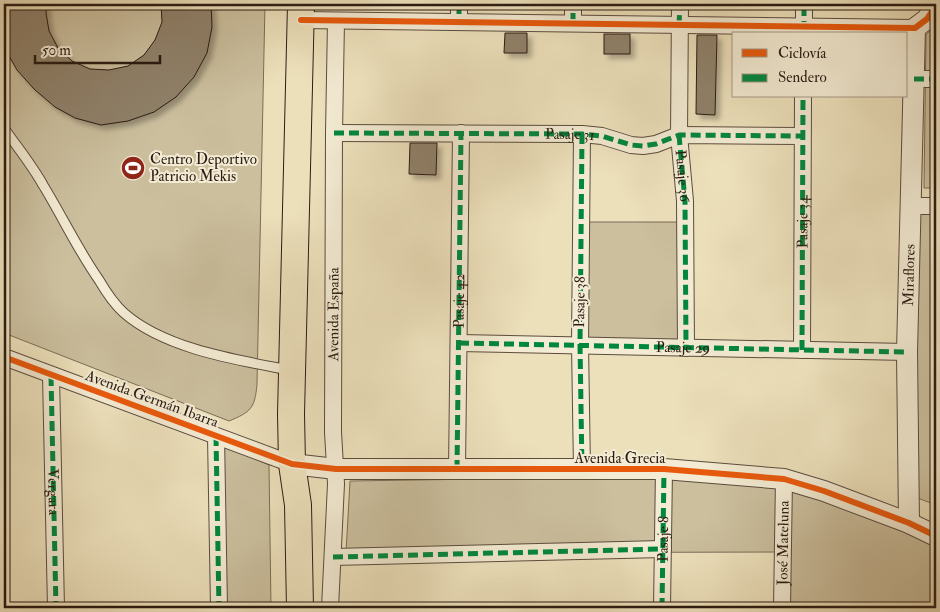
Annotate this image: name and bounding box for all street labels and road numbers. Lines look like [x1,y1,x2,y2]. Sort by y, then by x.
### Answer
street label: Pasaje 31 [545,124,596,145]
street label: Pasaje 36 [671,149,695,204]
street label: Pasaje 34 [793,195,812,248]
street label: Miraflores [899,244,919,306]
street label: Avenida España [324,266,344,362]
street label: Pasaje 42 [449,273,469,328]
street label: Pasaje 38 [570,276,590,328]
street label: Pasaje 29 [656,337,710,358]
street label: Avenida Germán Ibarra [82,366,222,432]
street label: Avenida Grecia [574,449,666,468]
street label: Vergara [44,469,64,516]
street label: José Mateluna [773,500,793,587]
street label: Pasaje 8 [653,516,673,562]

